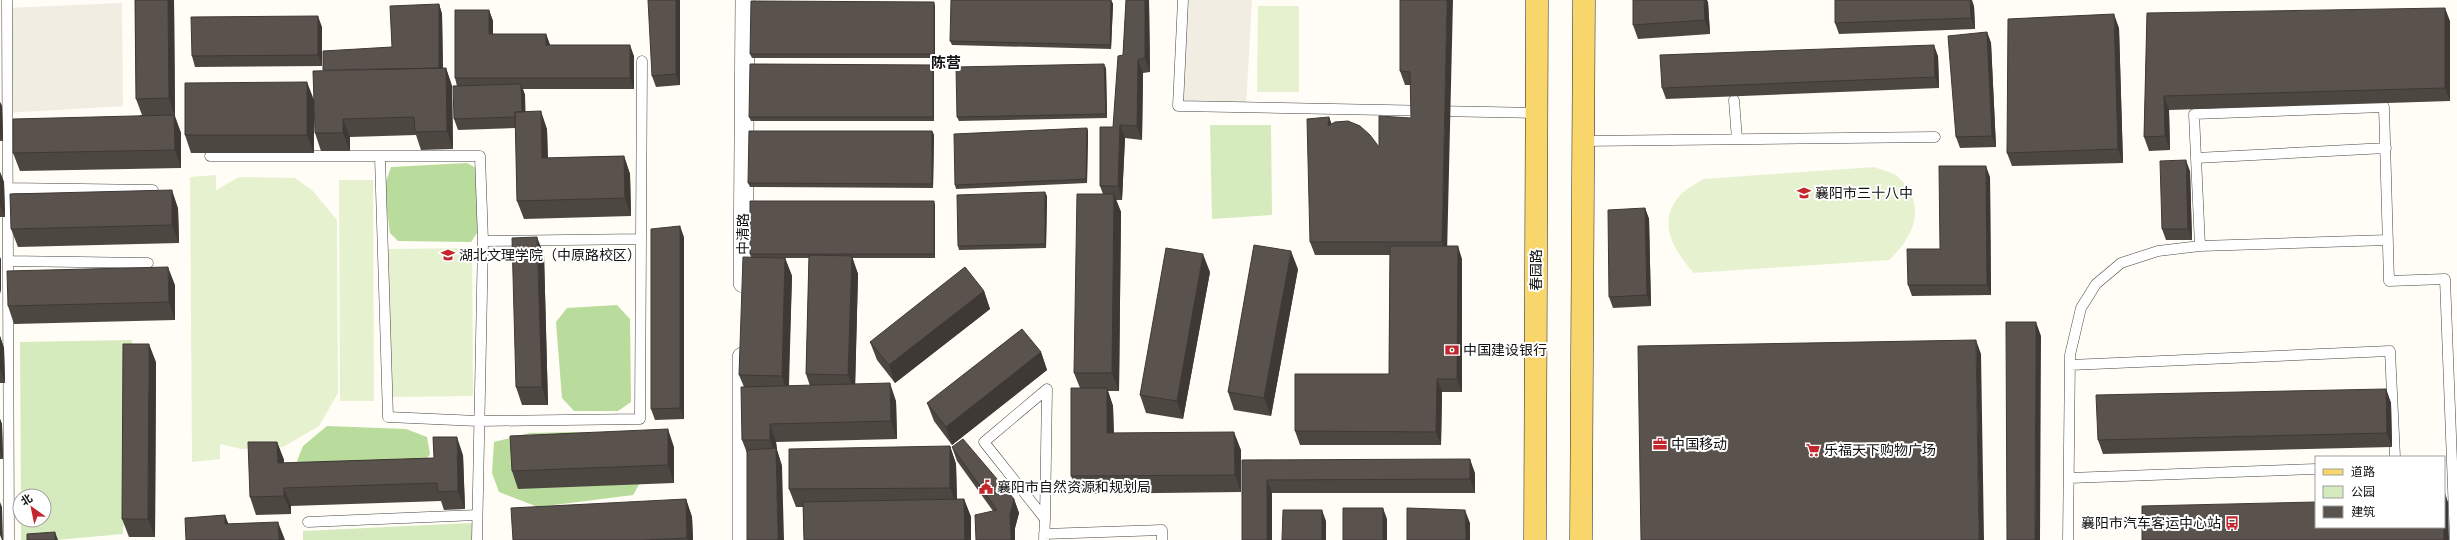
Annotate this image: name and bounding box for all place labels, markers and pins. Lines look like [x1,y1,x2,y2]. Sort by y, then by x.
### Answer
place label: 襄阳市三十八中 [1815,183,1913,203]
school or university icon: 襄阳市三十八中 [1796,185,1812,201]
place label: 湖北文理学院（中原路校区） [459,245,641,265]
school or university icon: 湖北文理学院（中原路校区） [440,247,456,263]
place label: 中国建设银行 [1463,340,1547,360]
bank icon: 中国建设银行 [1444,342,1460,358]
place label: 中国移动 [1671,434,1727,454]
office icon: 中国移动 [1652,436,1668,452]
place label: 乐福天下购物广场 [1824,440,1936,460]
supermarket icon: 乐福天下购物广场 [1805,442,1821,458]
place label: 襄阳市自然资源和规划局 [997,477,1151,497]
public building icon: 襄阳市自然资源和规划局 [978,479,994,495]
place label: 襄阳市汽车客运中心站 [2081,513,2221,533]
bus stop icon: 襄阳市汽车客运中心站 [2224,515,2240,531]

